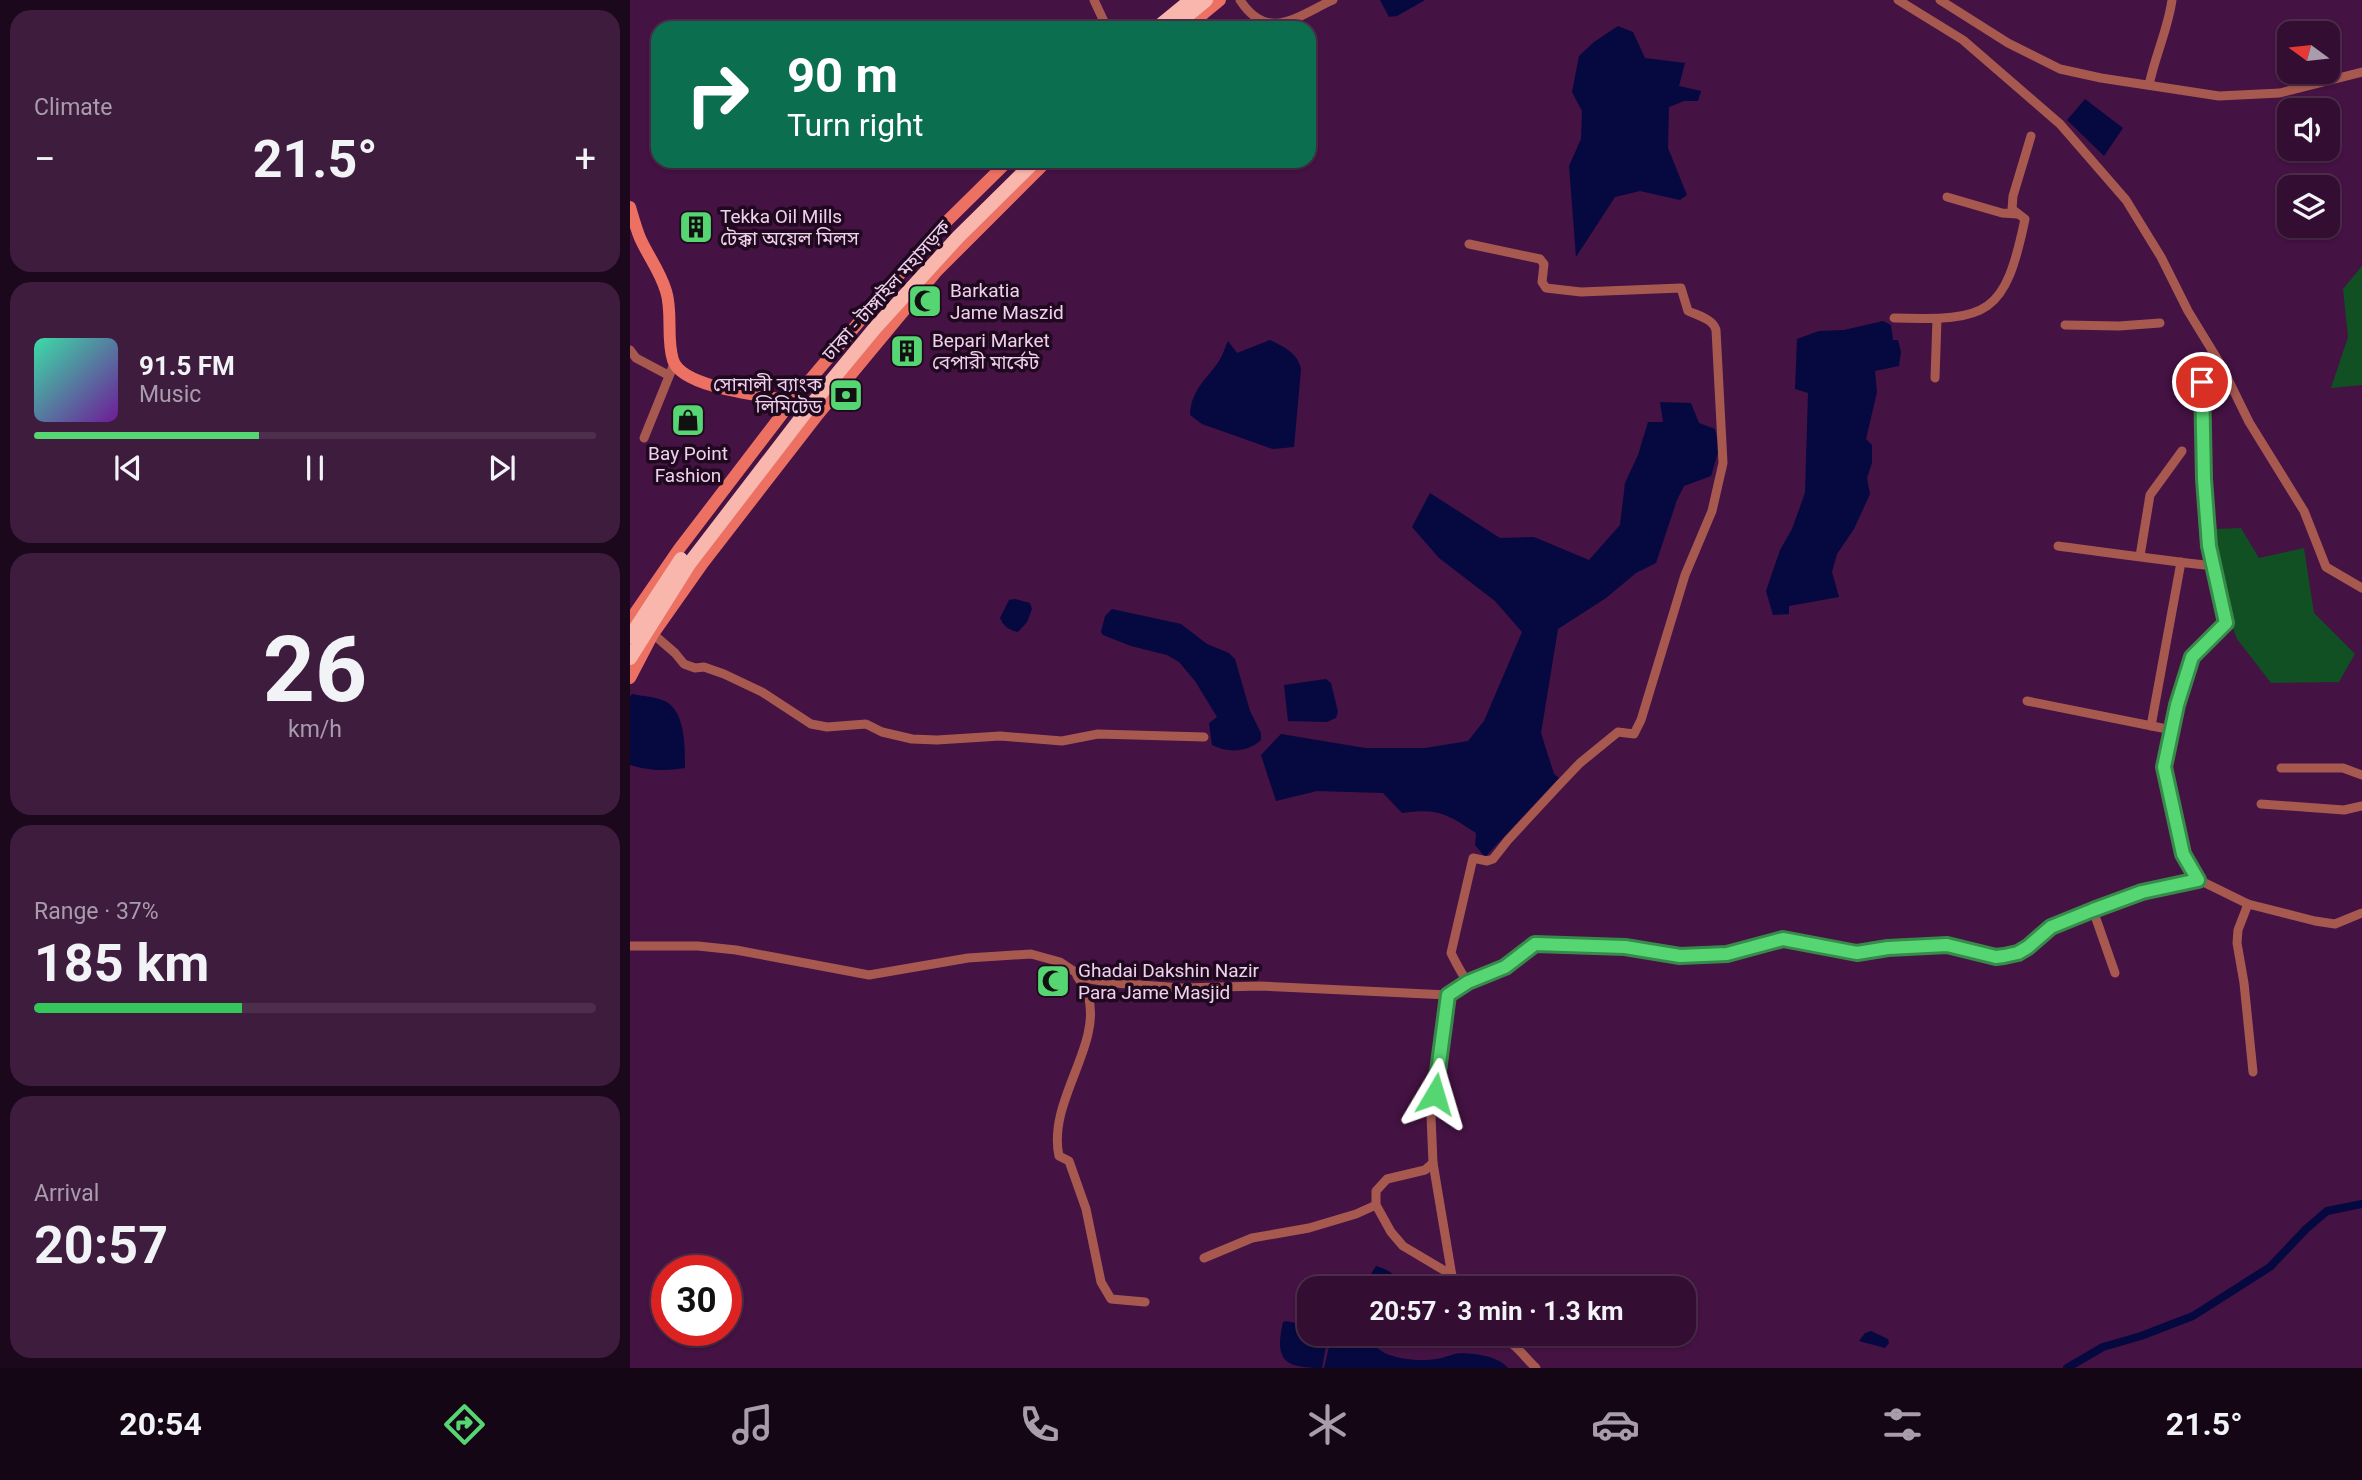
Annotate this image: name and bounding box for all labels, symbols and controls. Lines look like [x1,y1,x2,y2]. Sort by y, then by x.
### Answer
north arrow [2277,21,2340,84]
map controls [2277,21,2340,238]
text: 90 m [787,47,898,104]
icon: right [672,49,763,140]
text: Climate [34,94,113,121]
button: sound [2277,98,2340,161]
text: Turn right [787,106,923,144]
text: 21.5° [253,129,378,190]
text: − [34,137,56,181]
text: + [574,137,596,181]
button: layers [2277,175,2340,238]
place label: Tekka Oil Mills টেক্কা অয়েল মিলস [720,205,860,250]
building icon: Tekka Oil Mills টেক্কা অয়েল মিলস [677,208,715,246]
street label: ঢাকা - টাঙ্গাইল মহাসড়ক [817,215,956,366]
place label: Barkatia Jame Maszid [950,279,1064,324]
mosque icon: Barkatia Jame Maszid [906,282,944,320]
place label: Bepari Market বেপারী মার্কেট [932,329,1050,374]
building icon: Bepari Market বেপারী মার্কেট [888,332,926,370]
text: 91.5 FM [139,351,235,381]
pin [2172,352,2232,412]
icon: arrive [2183,363,2221,401]
place label: সোনালী ব্যাংক লিমিটেড [713,373,823,418]
bank icon: সোনালী ব্যাংক লিমিটেড [827,376,865,414]
text: Music [139,381,201,408]
shop icon: Bay Point Fashion [669,401,707,439]
place label: Bay Point Fashion [648,442,728,487]
icon: previous [109,449,147,487]
icon: pause [296,449,334,487]
icon: next [483,449,521,487]
text: 26 [263,617,367,723]
text: km/h [288,716,342,743]
text: Range · 37% [34,898,159,925]
text: 185 km [34,933,209,994]
place label: Ghadai Dakshin Nazir Para Jame Masjid [1078,959,1260,1004]
mosque icon: Ghadai Dakshin Nazir Para Jame Masjid [1034,962,1072,1000]
position arrow [1398,1057,1472,1131]
text: Arrival [34,1180,99,1207]
text: 20:57 [34,1215,168,1276]
speed limit sign: 30 [651,1255,742,1346]
text: 20:57 · 3 min · 1.3 km [1369,1296,1624,1326]
icon: directions [440,1400,489,1449]
icon: music [728,1400,777,1449]
icon: phone [1015,1400,1064,1449]
icon: climate [1303,1400,1352,1449]
icon: car [1591,1400,1640,1449]
icon: filters [1878,1400,1927,1449]
text: 20:54 [119,1405,202,1443]
text: 21.5° [2166,1405,2243,1443]

